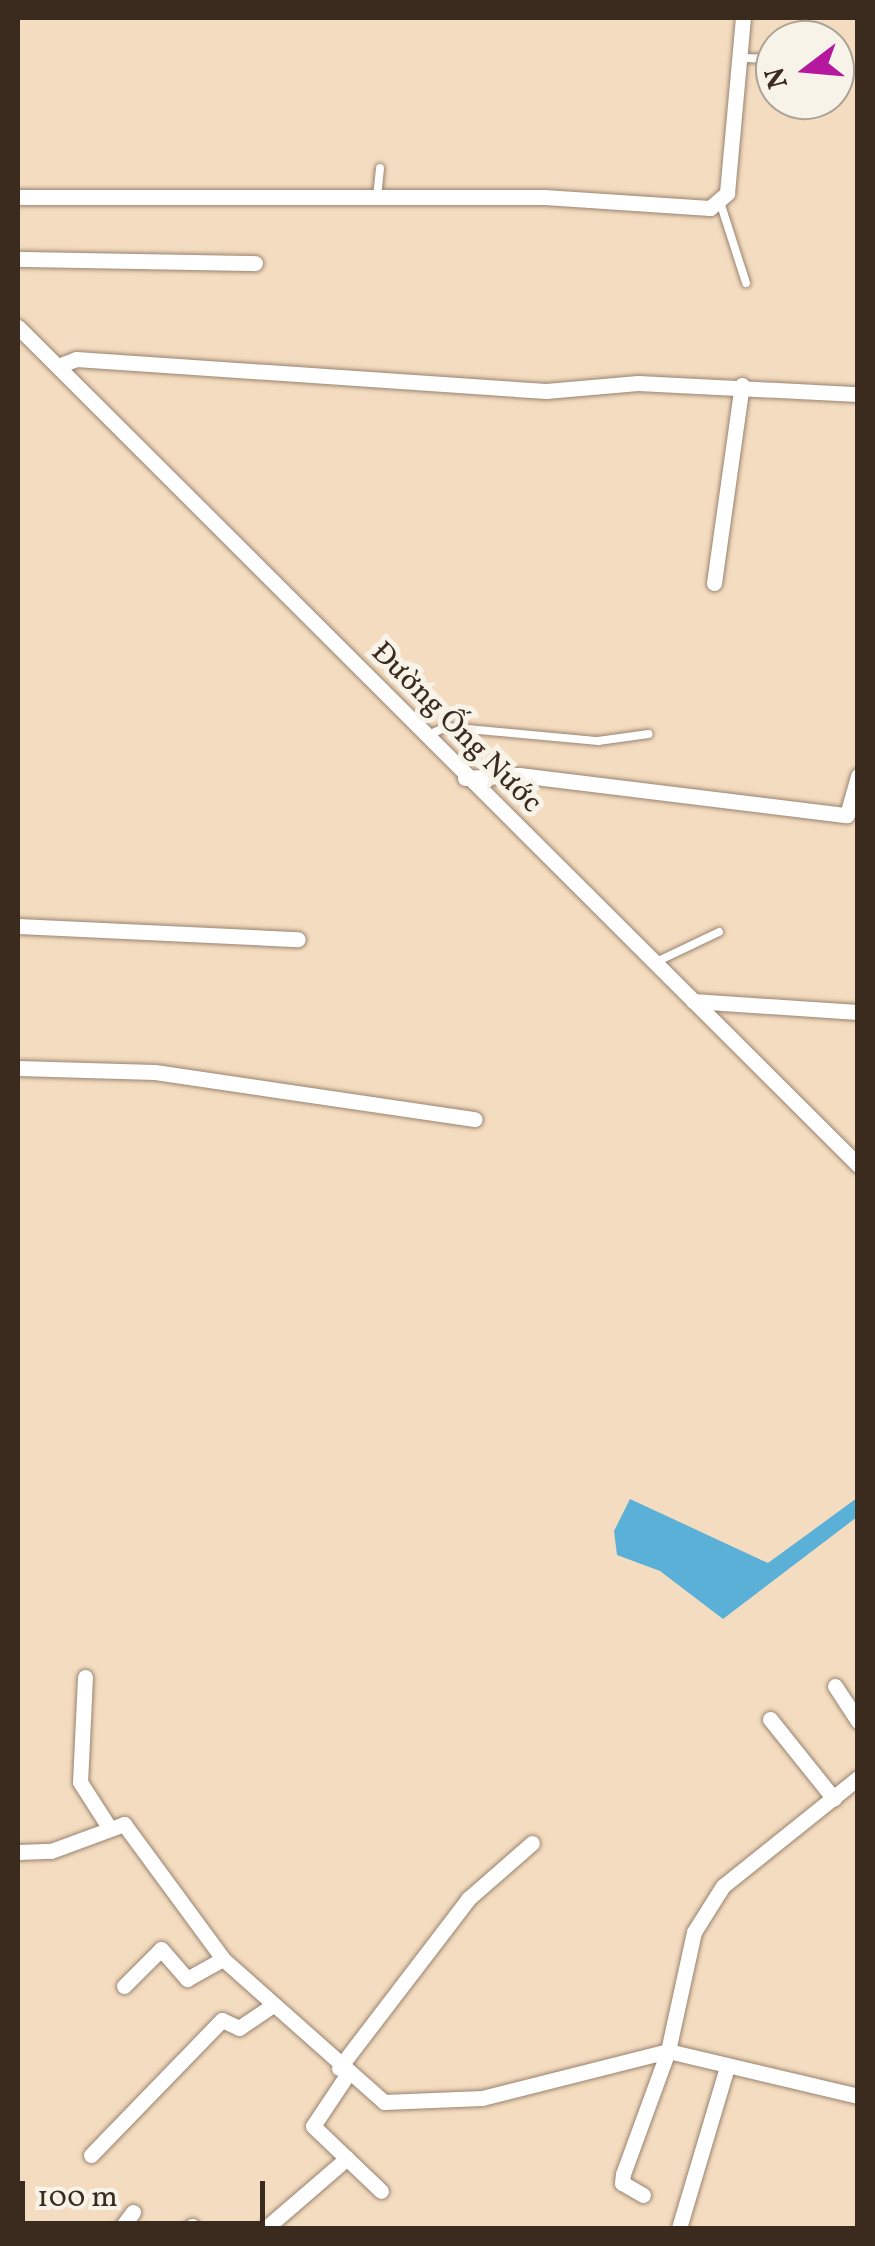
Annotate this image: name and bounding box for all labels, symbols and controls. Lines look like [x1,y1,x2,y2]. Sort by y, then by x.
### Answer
north arrow [755,20,855,120]
text: N [756,63,799,93]
street label: Đường Ống Nước [363,635,549,821]
scale bar [25,2161,270,2223]
text: 100 m [37,2177,118,2219]

